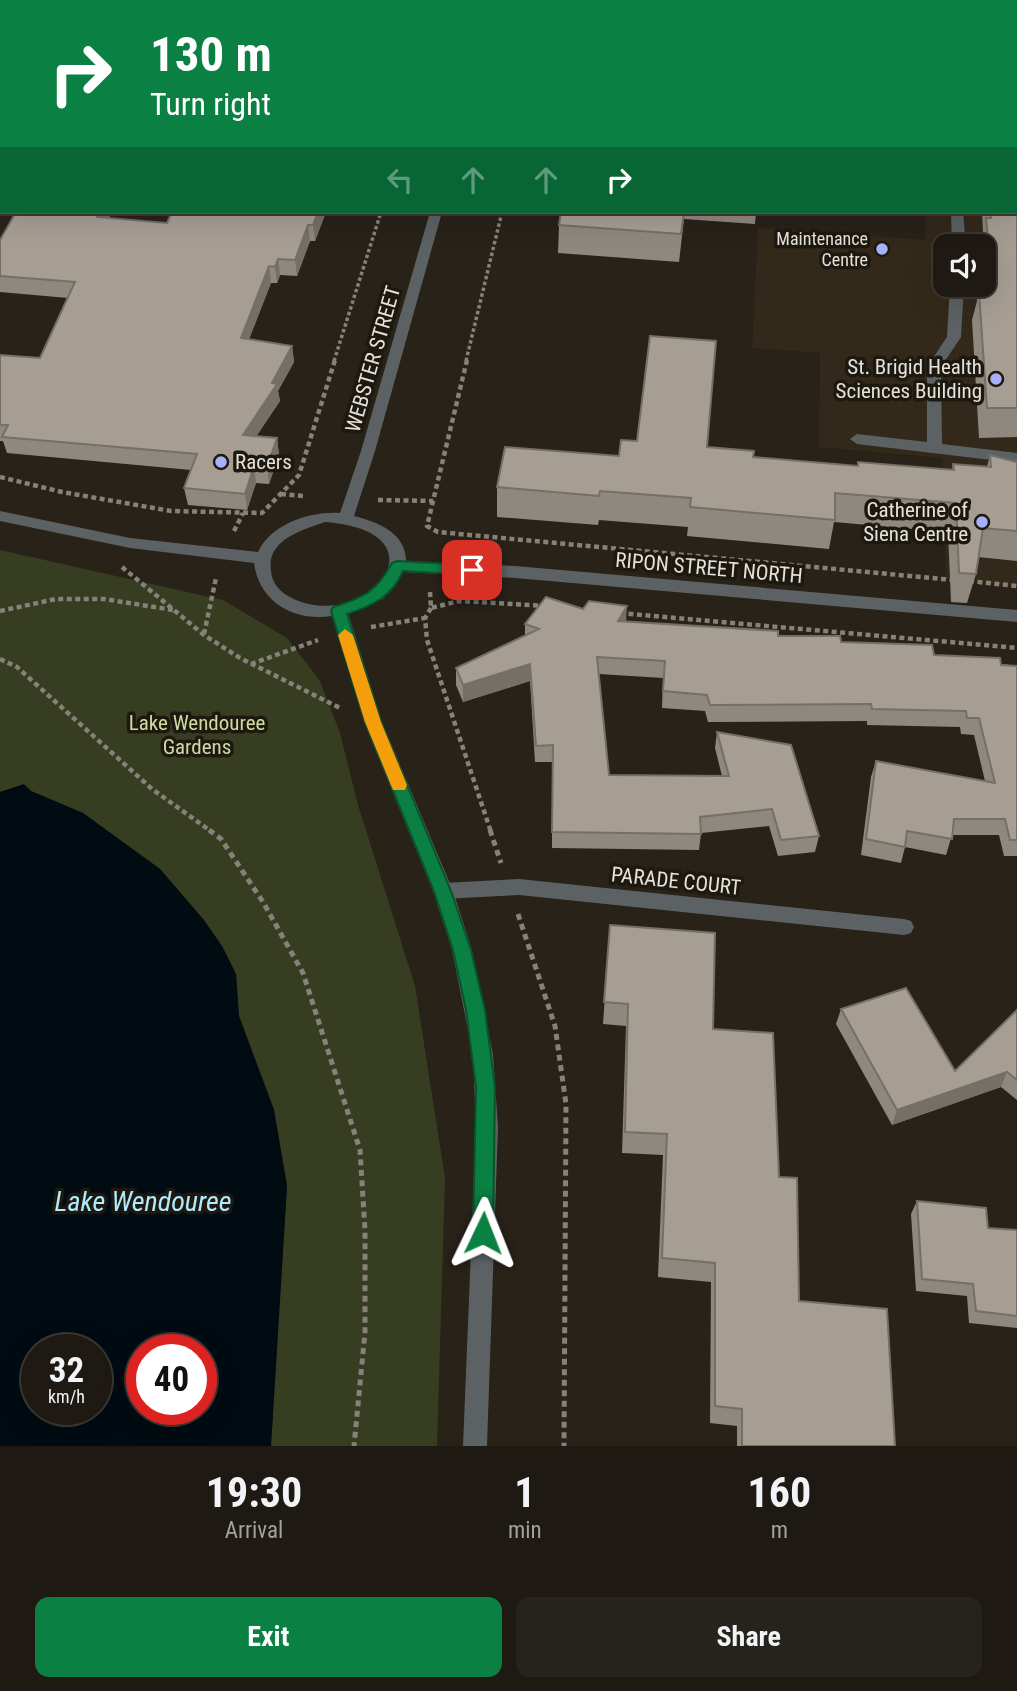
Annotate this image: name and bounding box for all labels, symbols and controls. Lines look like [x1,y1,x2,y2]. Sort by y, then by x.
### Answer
text: 130 m [150,26,272,83]
icon: right [35,28,126,119]
text: Turn right [150,85,271,123]
icon: left [381,161,419,199]
icon: ahead [454,161,492,199]
icon: ahead [527,161,565,199]
icon: right [600,161,638,199]
place label: Maintenance Centre [776,228,868,270]
map controls [933,234,996,297]
button: sound [933,234,996,297]
marker: Maintenance Centre [874,241,890,257]
street label: WEBSTER STREET [341,283,405,435]
place label: St. Brigid Health Sciences Building [836,355,982,403]
marker: St. Brigid Health Sciences Building [988,371,1004,387]
place label: Racers [235,450,292,474]
marker: Racers [213,454,229,470]
place label: Catherine of Siena Centre [863,498,968,546]
marker: Catherine of Siena Centre [974,514,990,530]
pin [442,540,502,600]
street label: RIPON STREET NORTH [614,548,804,588]
icon: arrive [453,551,491,589]
park label: Lake Wendouree Gardens [129,711,265,759]
street label: PARADE COURT [610,862,742,900]
water label: Lake Wendouree [55,1185,231,1218]
position arrow [446,1196,520,1270]
speed limit sign: 40 [126,1334,217,1425]
text: 32 [49,1350,84,1391]
text: km/h [48,1386,85,1407]
text: 19:30 [206,1468,302,1517]
text: 1 [514,1468,535,1517]
text: 160 [747,1468,811,1517]
text: Arrival [225,1517,283,1544]
text: min [508,1517,542,1544]
text: m [771,1517,788,1544]
button: Exit [35,1597,502,1677]
button: Share [516,1597,982,1677]

